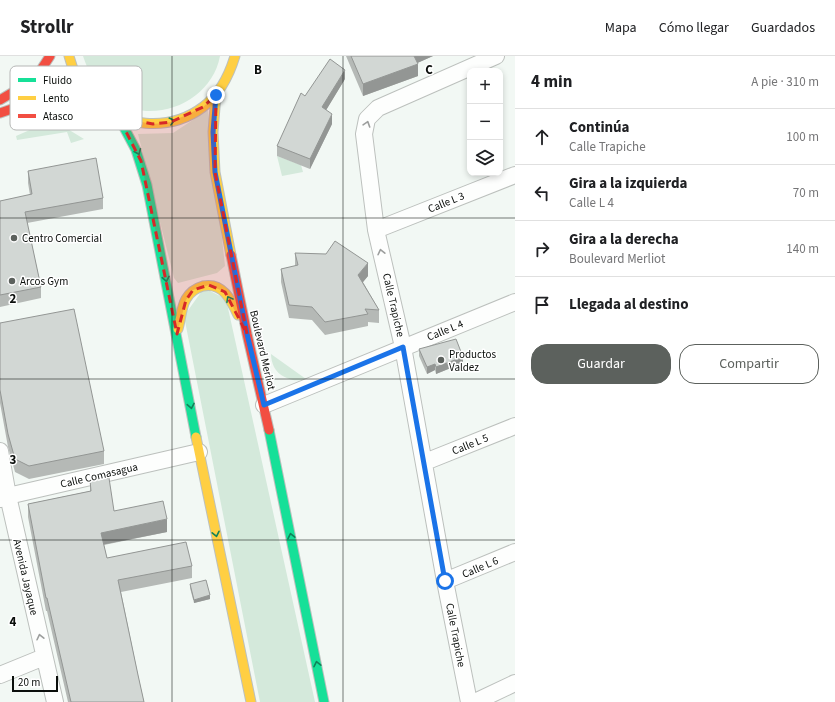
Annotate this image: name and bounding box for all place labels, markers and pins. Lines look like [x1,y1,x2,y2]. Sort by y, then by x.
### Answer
place label: Centro Comercial [22,231,102,246]
marker: Centro Comercial [9,233,19,243]
place label: Arcos Gym [20,274,68,289]
marker: Arcos Gym [7,276,17,286]
place label: Productos Valdez [449,347,496,375]
marker: Productos Valdez [436,355,446,365]

